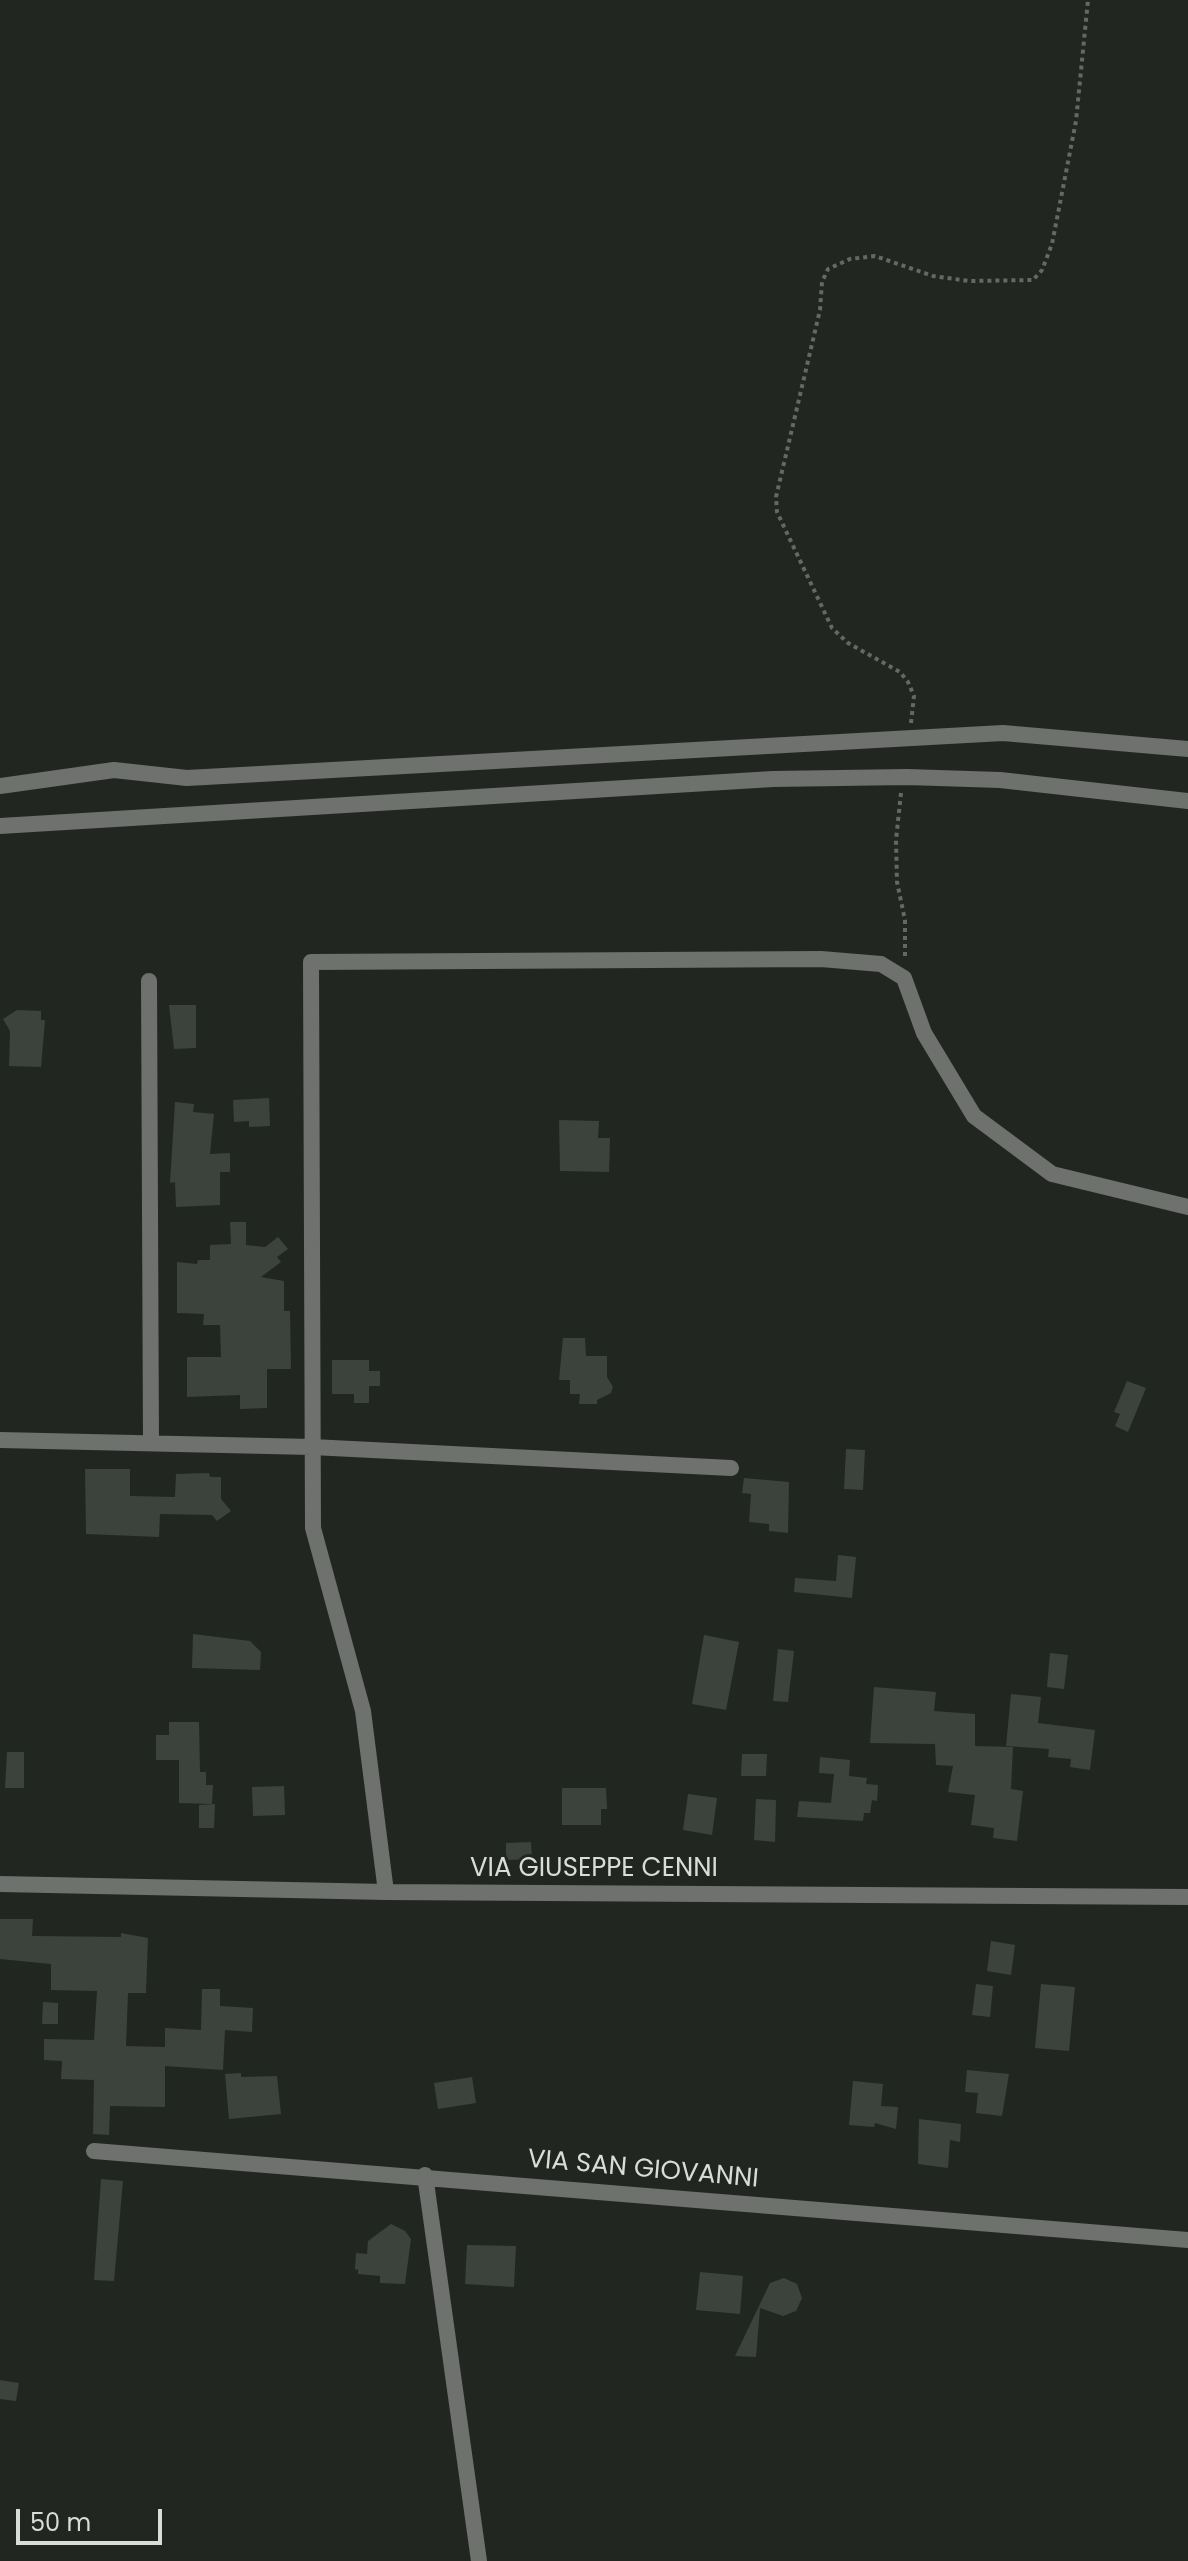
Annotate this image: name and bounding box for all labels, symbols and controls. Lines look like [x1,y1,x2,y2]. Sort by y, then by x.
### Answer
street label: VIA GIUSEPPE CENNI [470,1853,718,1885]
street label: VIA SAN GIOVANNI [526,2144,760,2196]
scale bar [20,2493,166,2543]
text: 50 m [30,2506,91,2539]

